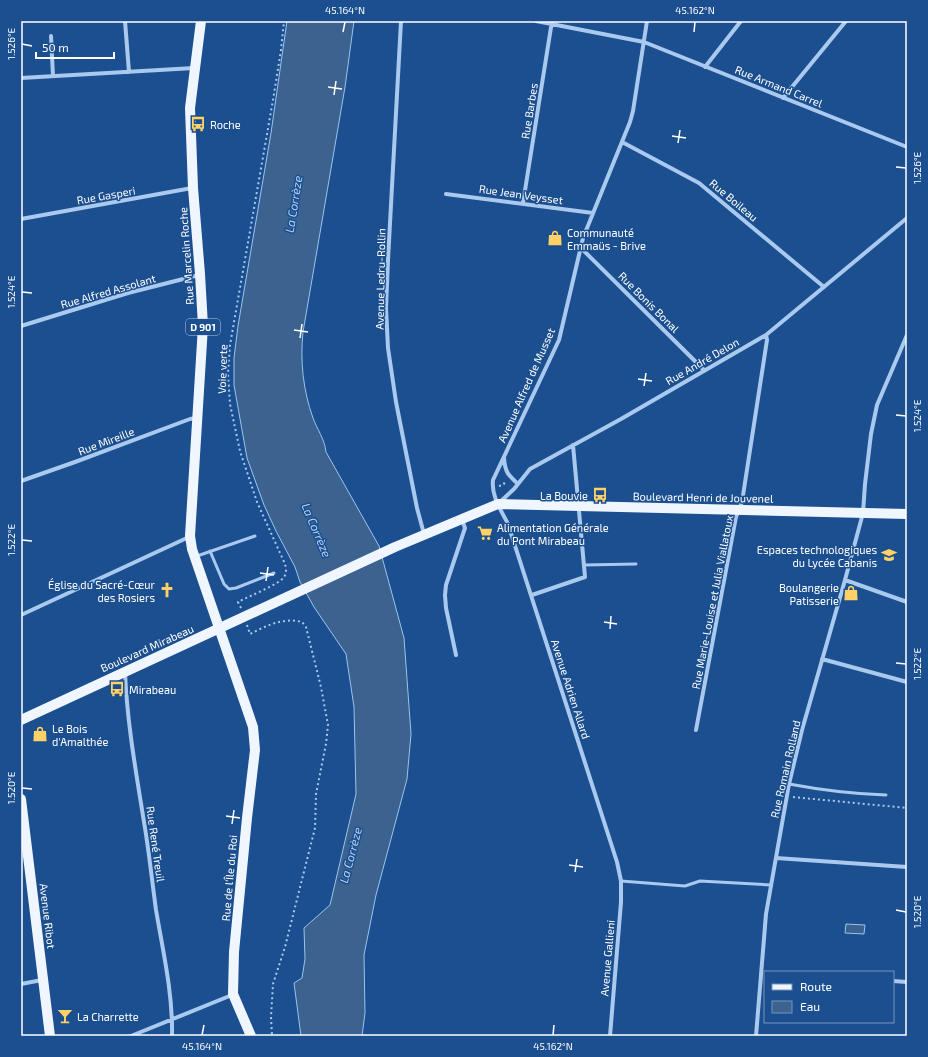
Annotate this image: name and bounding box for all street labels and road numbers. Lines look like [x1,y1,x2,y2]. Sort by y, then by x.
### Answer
street label: Rue Armand Carrel [733,62,825,110]
street label: Rue Barbes [518,82,540,140]
street label: Rue Boileau [707,176,761,224]
street label: Rue Jean Veysset [478,182,564,206]
street label: Rue Gasperi [76,183,136,207]
street label: Rue Marcelin Roche [176,207,196,305]
street label: Avenue Ledru-Rollin [373,228,387,330]
street label: Rue Bonis Bonal [616,269,683,336]
street label: Rue Alfred Assolant [59,271,157,311]
road number: D 901 [186,319,220,335]
street label: Avenue Alfred de Musset [495,326,557,444]
street label: Rue André Delon [663,335,741,387]
street label: Voie verte [215,344,229,394]
street label: Rue Mireille [76,424,136,458]
street label: Boulevard Henri de Jouvenel [633,489,774,505]
street label: Rue Marie-Louise et Julia Viallatoux [689,514,735,690]
street label: Boulevard Mirabeau [98,622,196,674]
street label: Avenue Adrien Allard [549,638,593,740]
street label: Rue Romain Rolland [767,719,803,819]
street label: Rue René Treuil [144,805,168,883]
street label: Rue de l'Île du Roi [219,834,239,922]
street label: Avenue Ribot [38,883,58,949]
street label: Avenue Gallieni [597,919,617,997]

